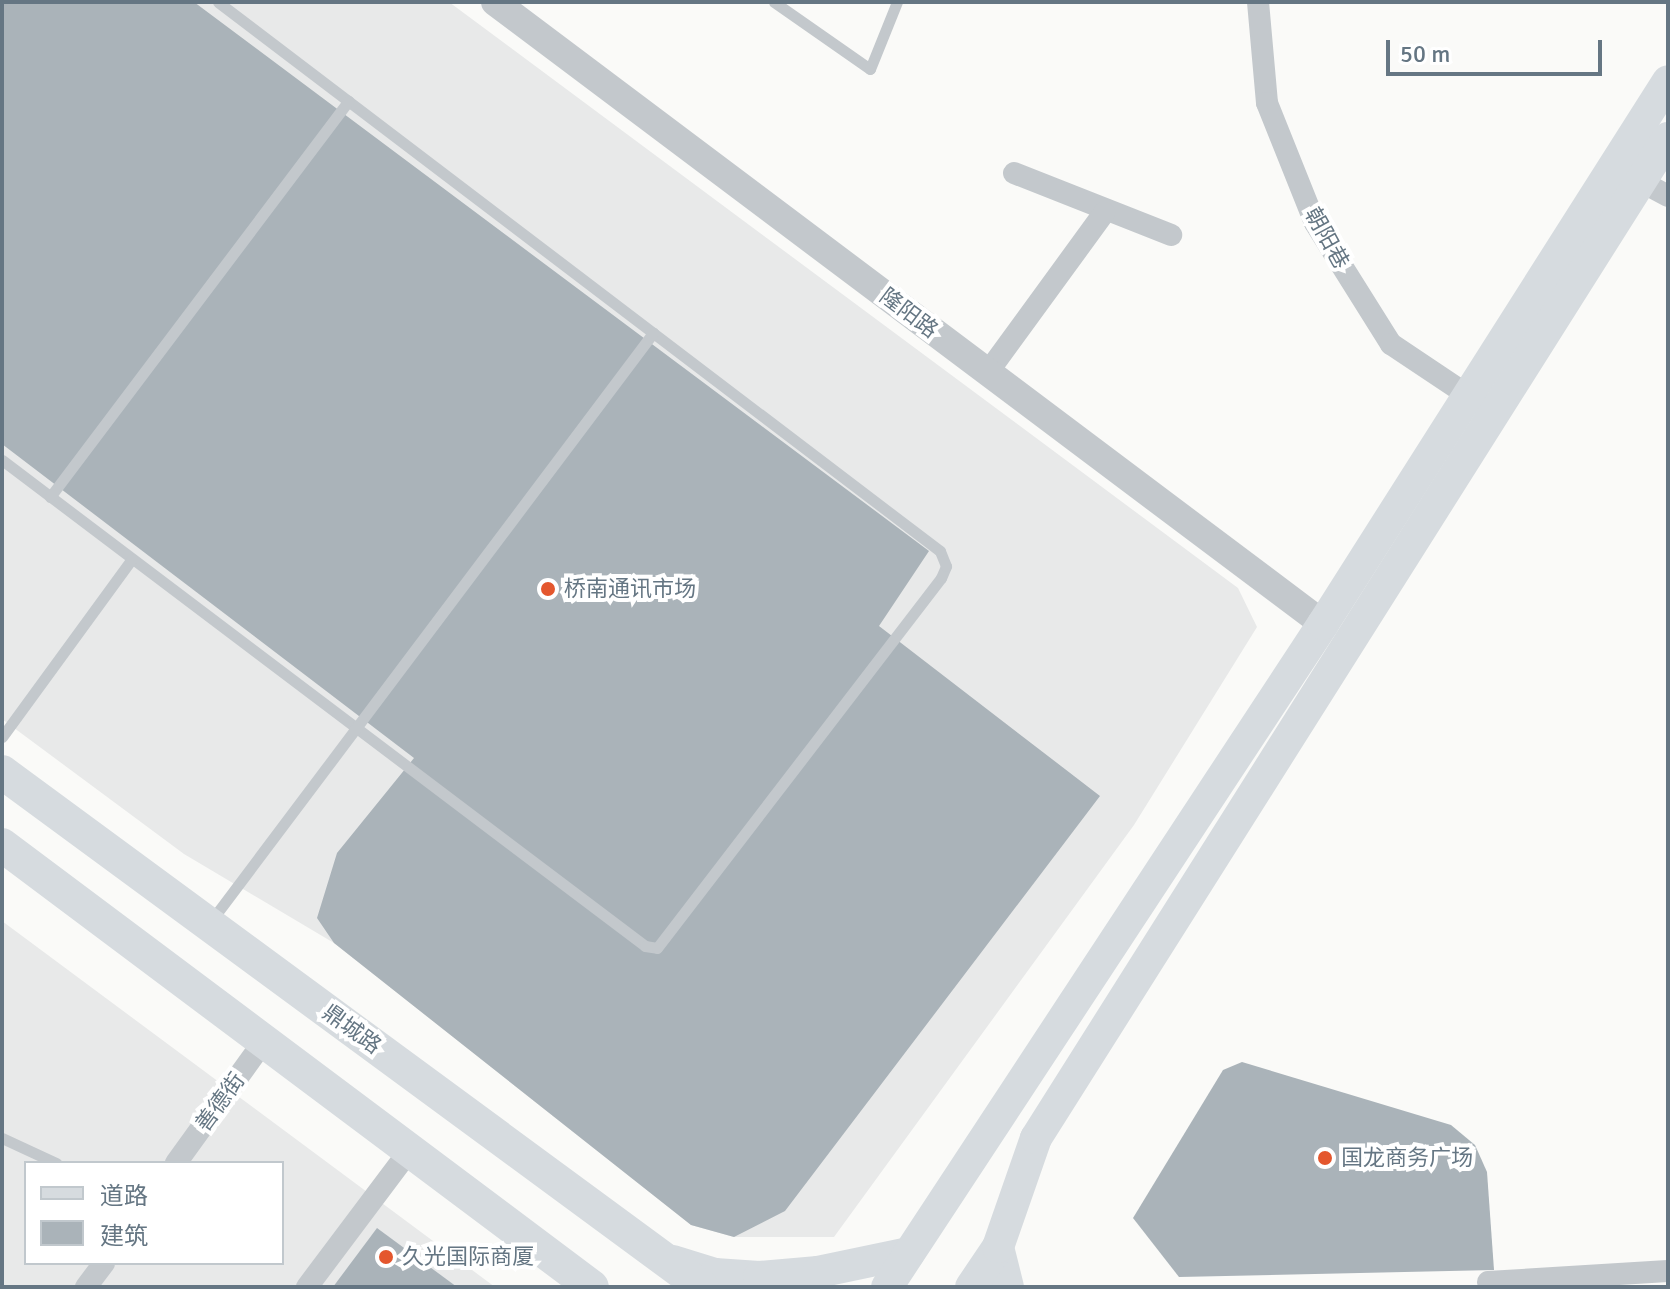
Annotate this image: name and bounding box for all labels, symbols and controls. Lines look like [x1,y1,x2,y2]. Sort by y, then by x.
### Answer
scale bar [1390,24,1606,74]
text: 50 m [1400,39,1450,69]
street label: 朝阳巷 [1299,203,1355,273]
street label: 隆阳路 [875,283,943,343]
place label: 桥南通讯市场 [564,576,696,602]
marker: 桥南通讯市场 [539,580,557,598]
street label: 鼎城路 [318,999,386,1059]
street label: 善德街 [190,1068,250,1136]
place label: 国龙商务广场 [1341,1145,1473,1171]
marker: 国龙商务广场 [1316,1149,1334,1167]
legend [24,1161,284,1265]
text: 道路 [100,1181,148,1211]
text: 建筑 [100,1221,148,1251]
place label: 久光国际商厦 [402,1244,534,1270]
marker: 久光国际商厦 [377,1248,395,1266]

